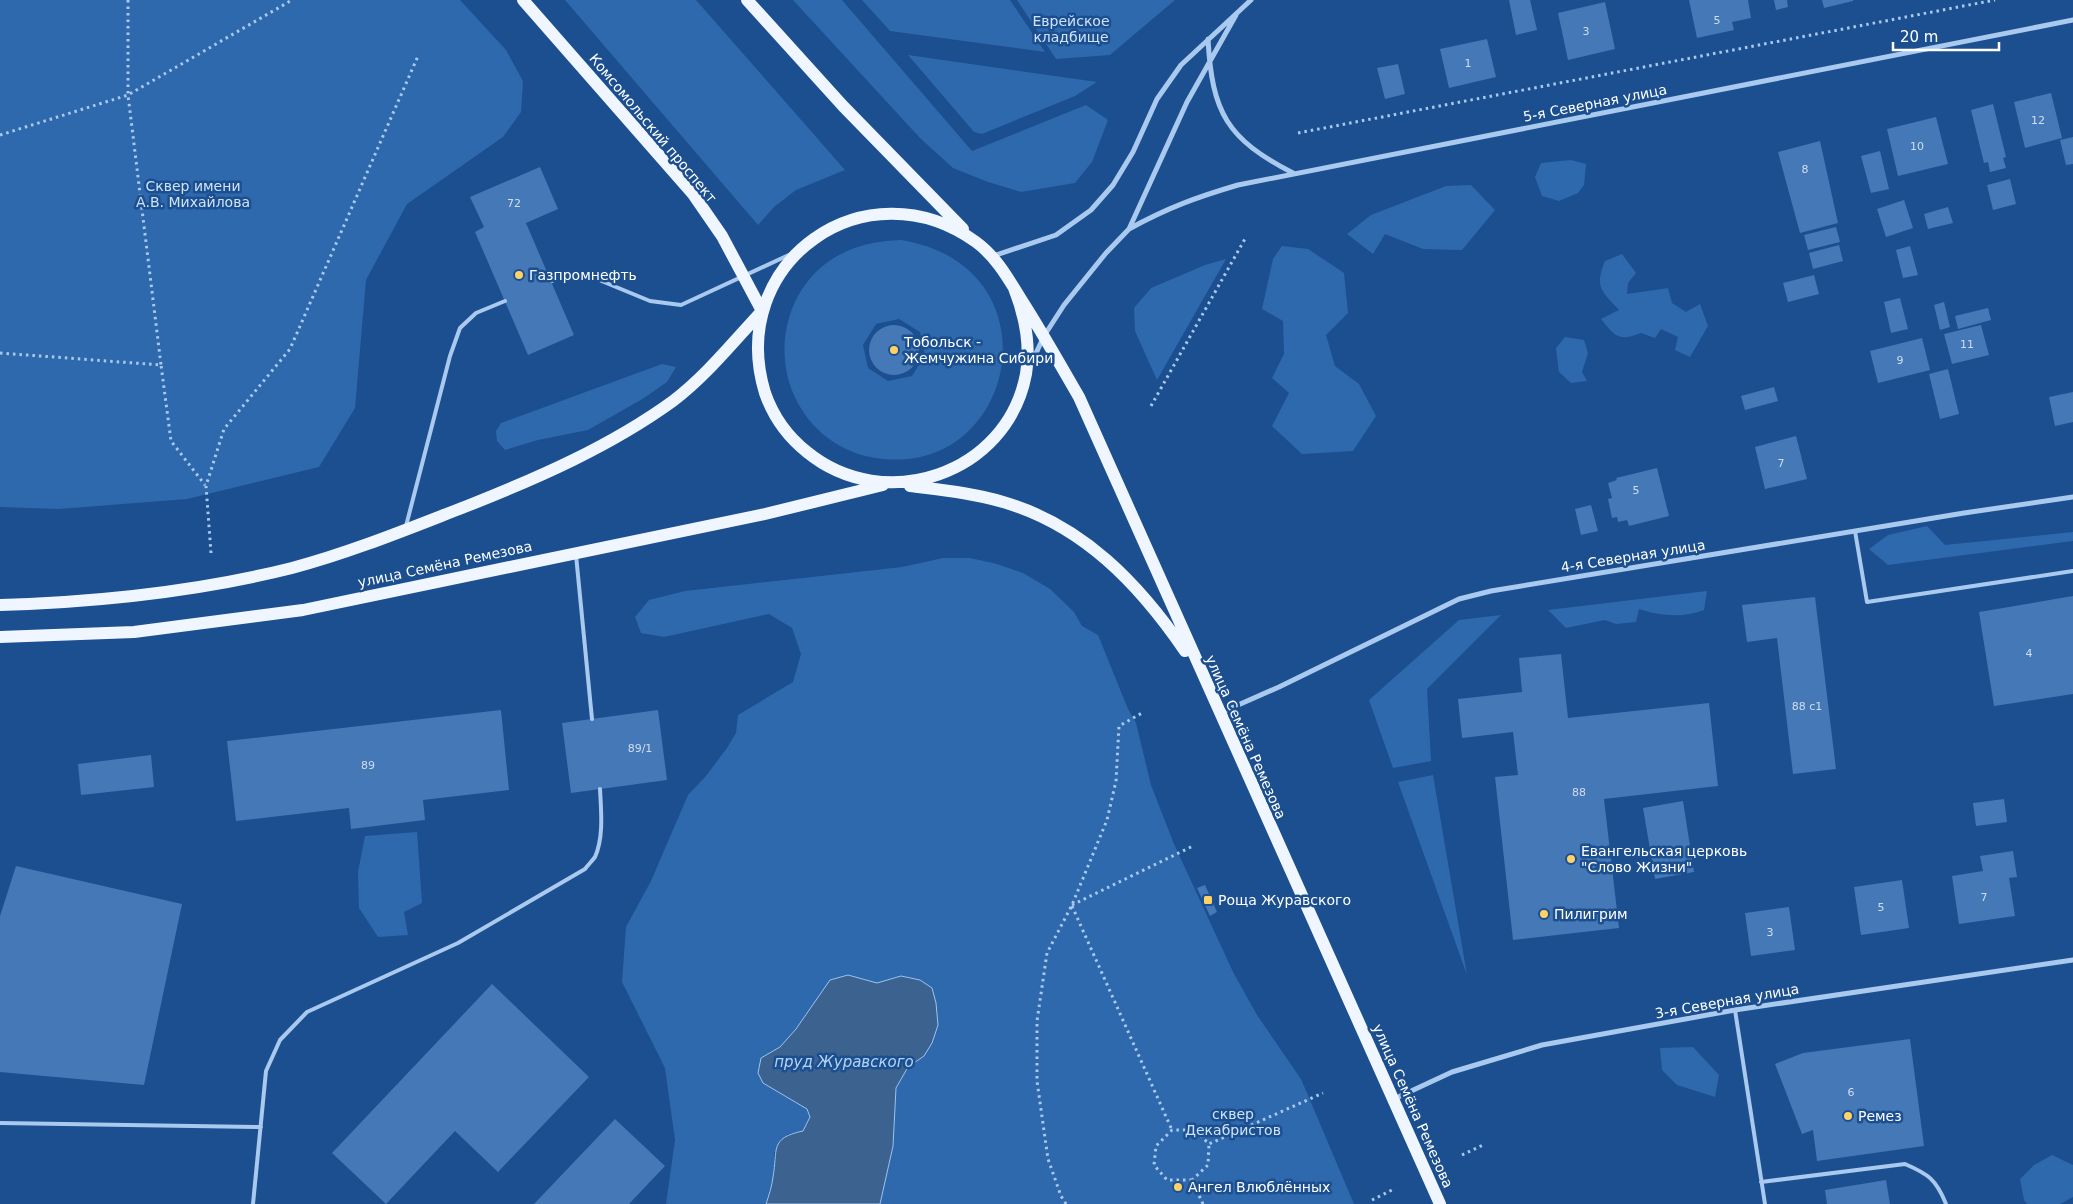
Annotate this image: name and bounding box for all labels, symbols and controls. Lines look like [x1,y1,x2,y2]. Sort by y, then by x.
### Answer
park label: Еврейское кладбище [1032,13,1110,45]
house number: 5 [1714,14,1721,27]
scale bar [1893,20,1999,52]
house number: 3 [1583,25,1590,38]
text: 20 m [1900,28,1938,46]
street label: Комсомольский проспект [586,50,720,206]
house number: 1 [1465,57,1472,70]
street label: 5-я Северная улица [1522,81,1668,125]
house number: 12 [2031,114,2045,127]
house number: 10 [1910,140,1924,153]
house number: 8 [1802,163,1809,176]
park label: Сквер имени А.В. Михайлова [136,178,250,210]
house number: 72 [507,197,521,210]
place label: Газпромнефть [529,267,637,283]
marker: Газпромнефть [513,269,525,281]
place label: Тобольск - Жемчужина Сибири [903,334,1053,366]
house number: 11 [1960,338,1974,351]
marker: Тобольск - Жемчужина Сибири [888,344,900,356]
house number: 9 [1897,354,1904,367]
house number: 7 [1778,457,1785,470]
house number: 5 [1633,484,1640,497]
street label: 4-я Северная улица [1560,537,1706,575]
street label: улица Семёна Ремезова [356,538,534,590]
house number: 4 [2026,647,2033,660]
street label: улица Семёна Ремезова [1203,653,1289,821]
house number: 88 с1 [1792,700,1822,713]
house number: 89/1 [628,742,652,755]
house number: 89 [361,759,375,772]
house number: 88 [1572,786,1586,799]
place label: Евангельская церковь "Слово Жизни" [1581,843,1747,875]
marker: Евангельская церковь "Слово Жизни" [1565,853,1577,865]
house number: 7 [1981,891,1988,904]
place label: Роща Журавского [1218,892,1351,908]
marker: Роща Журавского [1202,894,1214,906]
house number: 5 [1878,901,1885,914]
place label: Пилигрим [1554,906,1628,922]
marker: Пилигрим [1538,908,1550,920]
house number: 3 [1767,926,1774,939]
street label: 3-я Северная улица [1654,980,1800,1022]
street label: улица Семёна Ремезова [1370,1022,1456,1190]
water label: пруд Журавского [774,1053,914,1071]
house number: 6 [1848,1086,1855,1099]
park label: сквер Декабристов [1185,1106,1281,1138]
place label: Ремез [1858,1108,1902,1124]
marker: Ремез [1842,1110,1854,1122]
place label: Ангел Влюблённых [1188,1179,1330,1195]
marker: Ангел Влюблённых [1172,1181,1184,1193]

